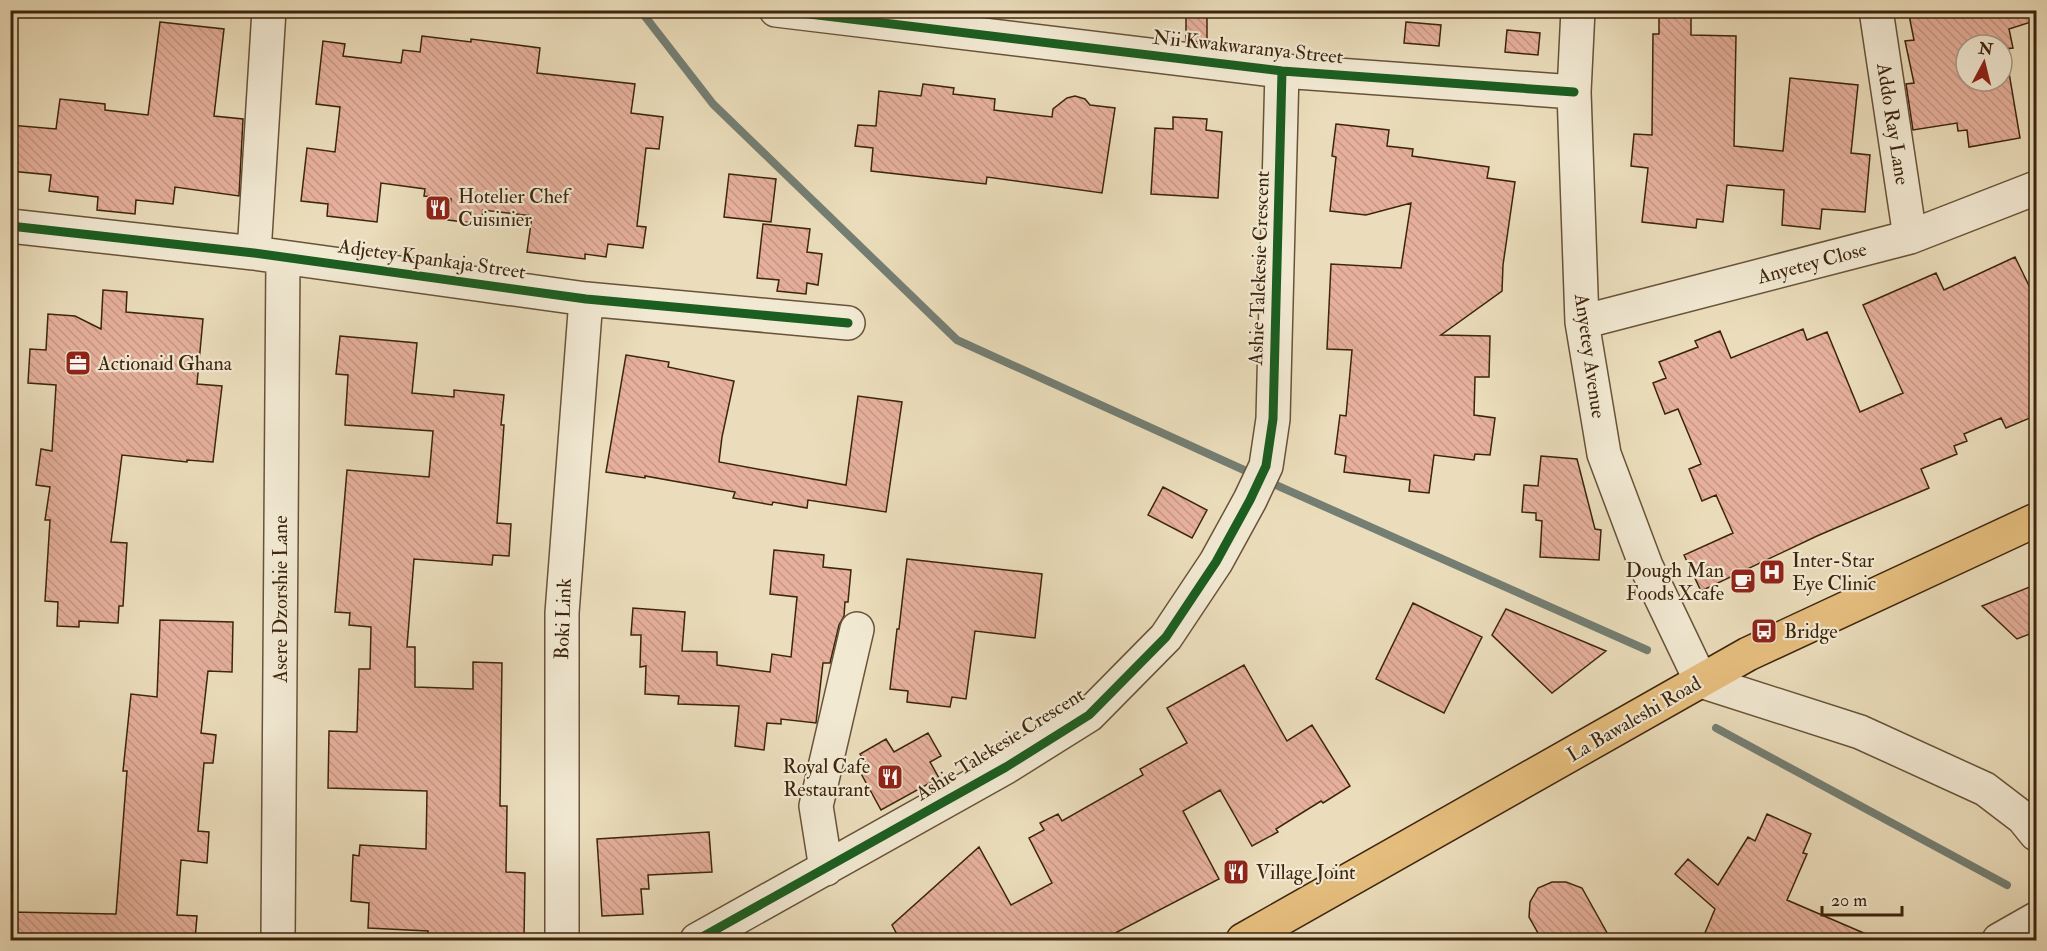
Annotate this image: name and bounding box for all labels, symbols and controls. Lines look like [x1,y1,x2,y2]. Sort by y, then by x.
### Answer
street label: Nii Kwakwaranya Street [1151,25,1345,69]
north arrow [1954,33,2014,93]
text: N [1976,38,1995,60]
street label: Addo Ray Lane [1871,60,1915,187]
street label: Ashie Talekesie Crescent [1243,170,1275,367]
place label: Hotelier Chef Cuisinier [458,184,572,232]
restaurant icon: Hotelier Chef Cuisinier [423,193,453,223]
street label: Adjetey Kpankaja Street [336,233,528,286]
street label: Anyetey Close [1754,236,1869,290]
street label: Anyetey Avenue [1569,291,1611,420]
office icon: Actionaid Ghana [63,348,93,378]
place label: Actionaid Ghana [97,351,233,376]
street label: Asere Dzorshie Lane [268,515,293,684]
place label: Inter-Star Eye Clinic [1792,548,1876,596]
hospital icon: Inter-Star Eye Clinic [1757,557,1787,587]
place label: Dough Man Foods Xcafe [1625,558,1724,606]
cafe icon: Dough Man Foods Xcafe [1728,566,1758,596]
street label: Boki Link [549,577,577,660]
bus stop icon: Bridge [1749,616,1779,646]
place label: Bridge [1784,619,1838,644]
street label: La Bawaleshi Road [1563,670,1706,767]
street label: Ashie Talekesie Crescent [910,682,1090,807]
place label: Royal Cafe Restaurant [783,754,871,802]
restaurant icon: Royal Cafe Restaurant [875,762,905,792]
restaurant icon: Village Joint [1221,857,1251,887]
place label: Village Joint [1256,860,1356,885]
scale bar [1822,879,1902,917]
text: 20 m [1831,889,1867,912]

